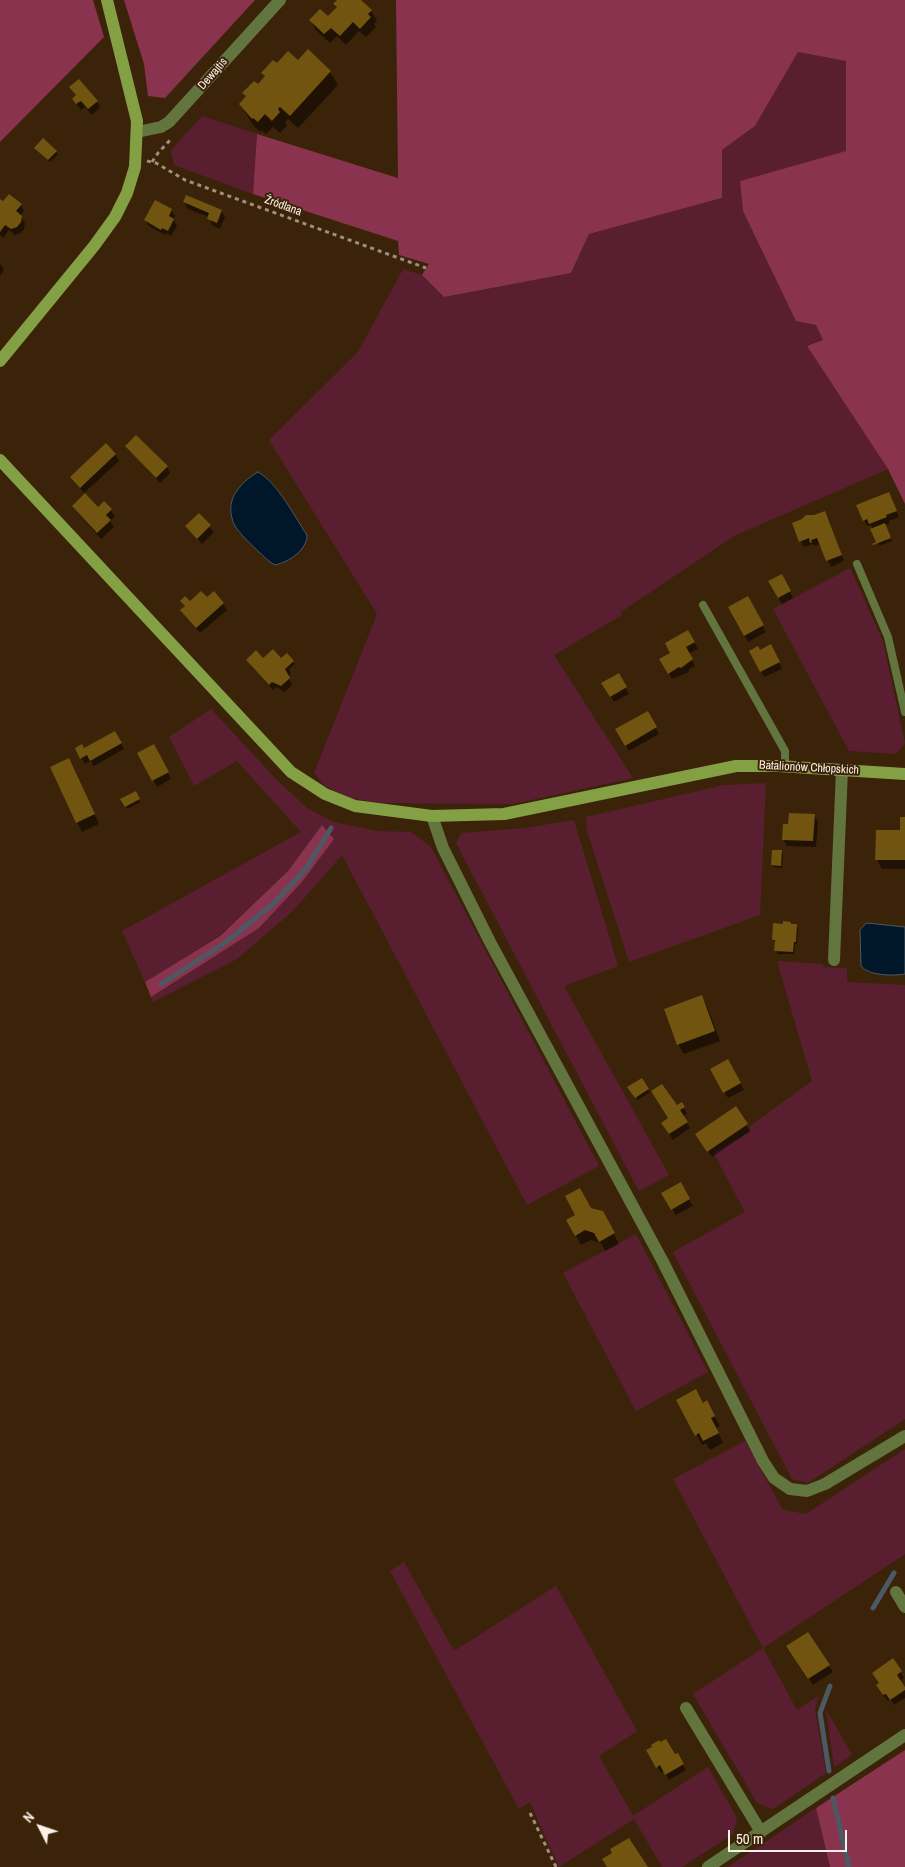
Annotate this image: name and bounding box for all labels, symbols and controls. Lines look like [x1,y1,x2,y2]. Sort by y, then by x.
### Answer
street label: Dewajtis [195,55,231,93]
street label: Źródlana [262,193,304,219]
street label: Batalionów Chłopskich [759,758,859,778]
north arrow [15,1802,65,1852]
text: N [19,1808,38,1826]
scale bar [730,1820,849,1852]
text: 50 m [736,1828,763,1849]

